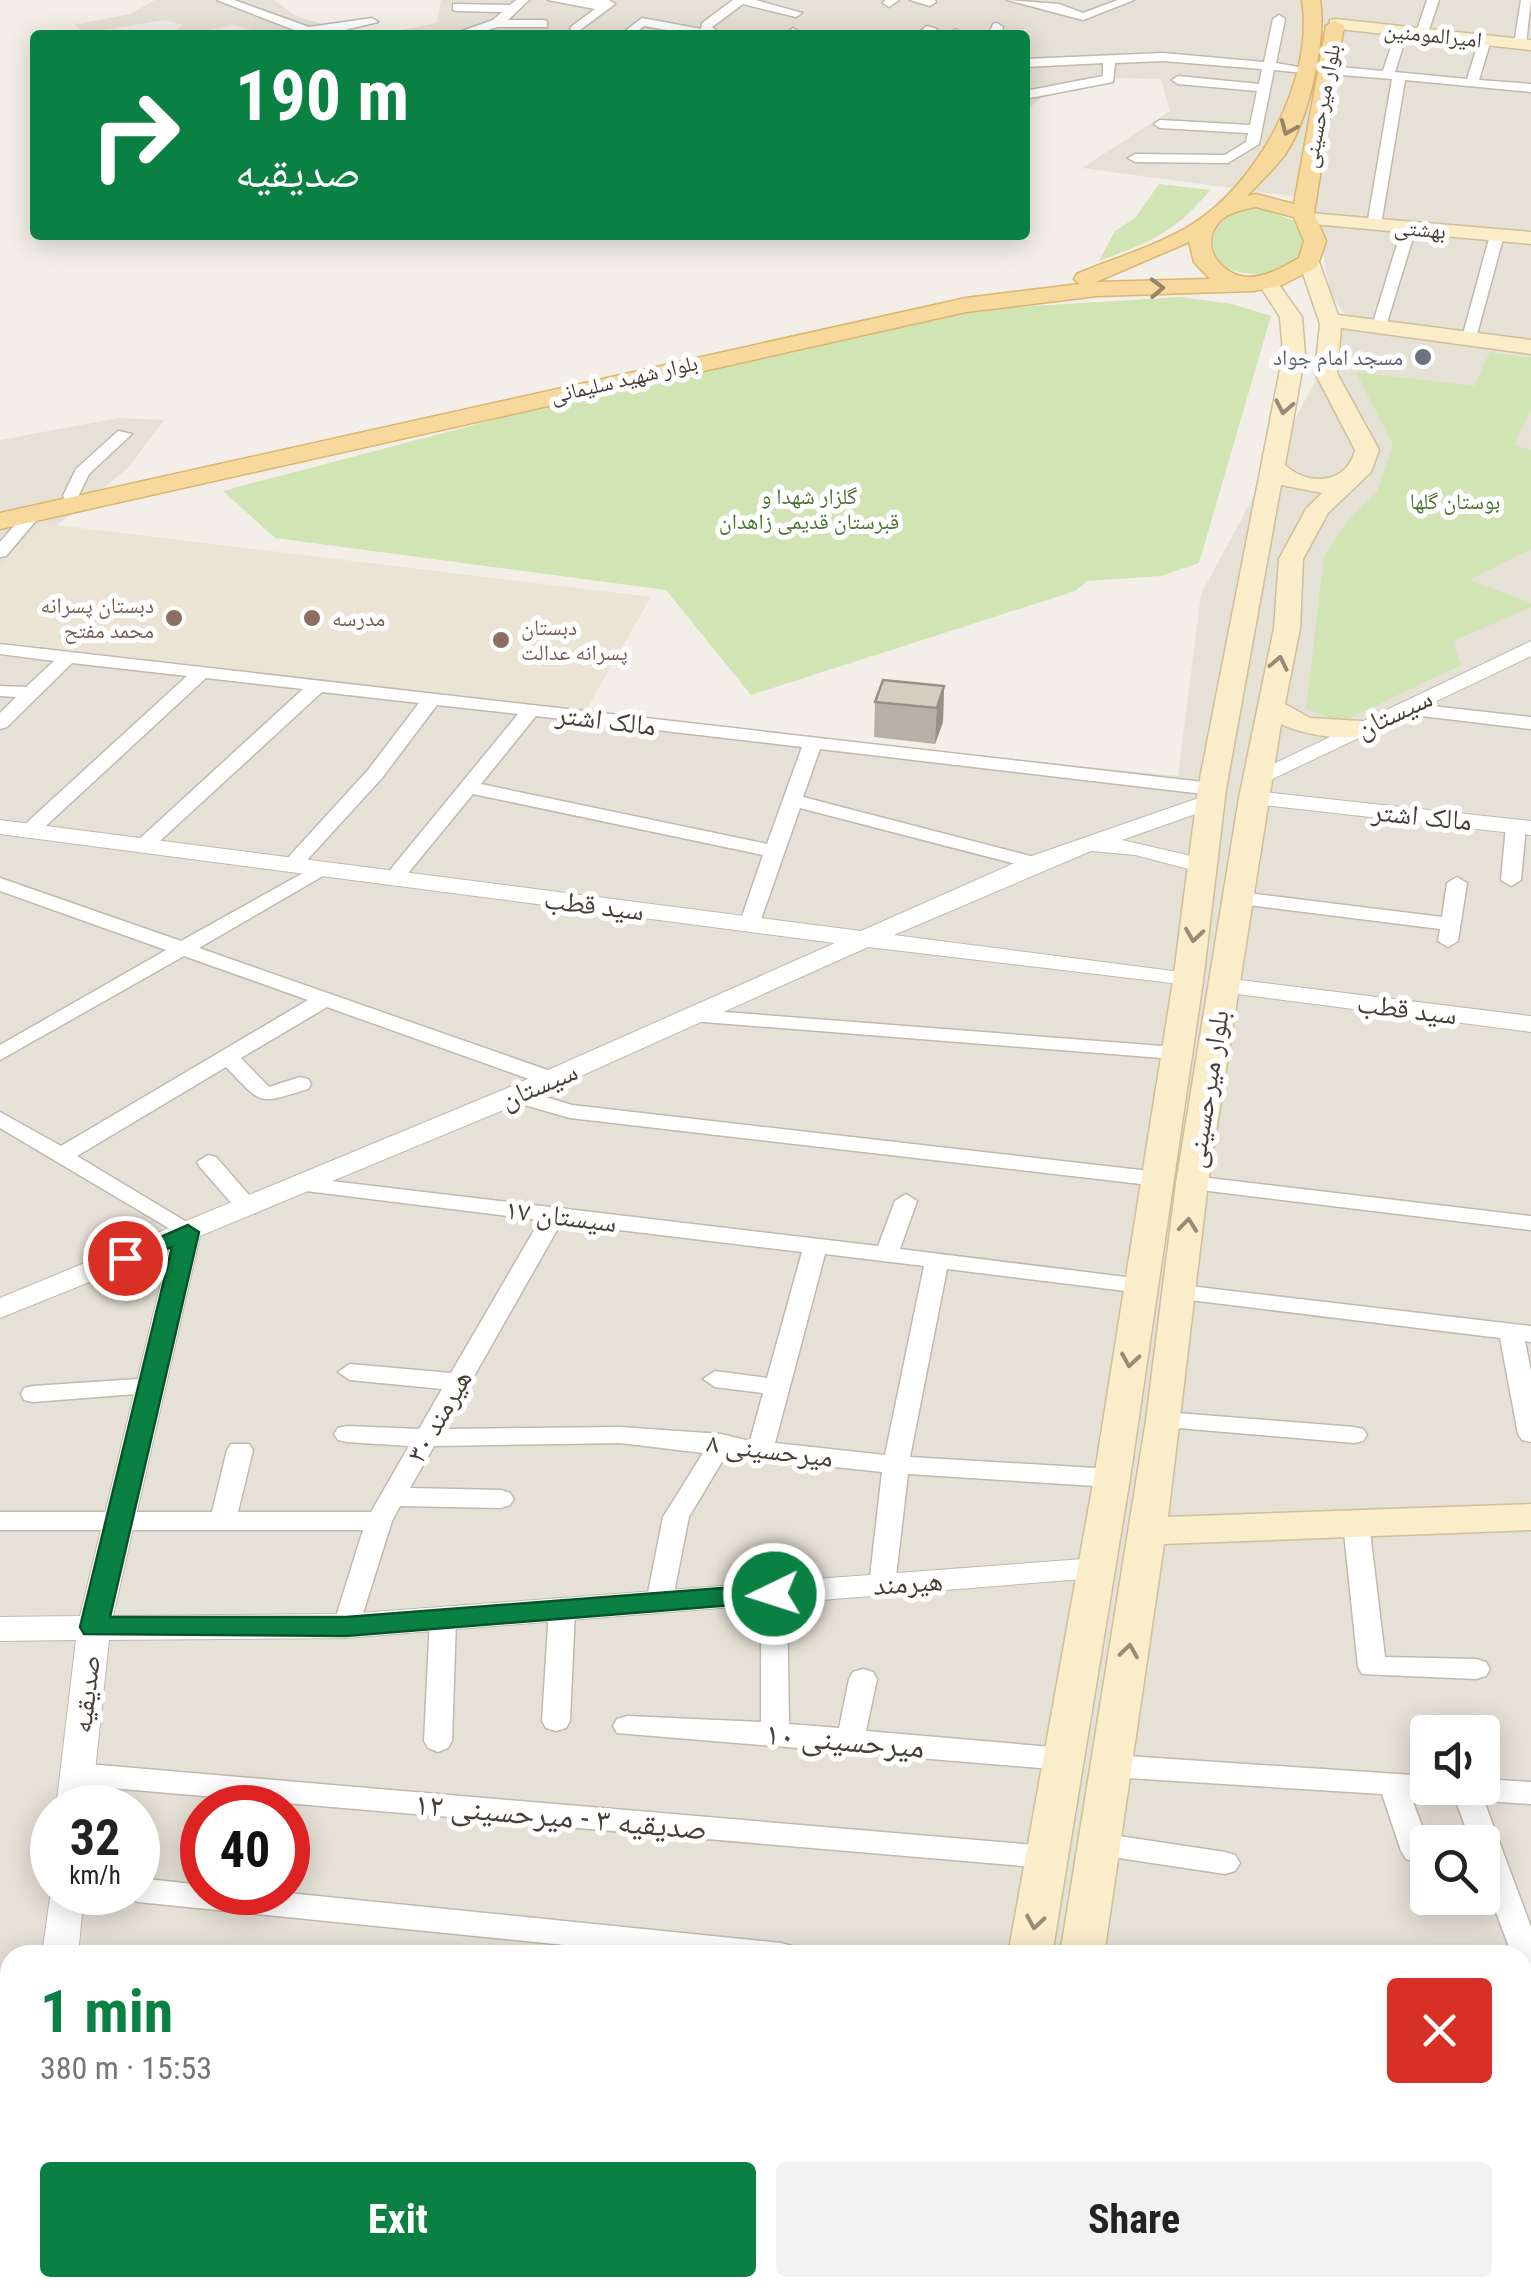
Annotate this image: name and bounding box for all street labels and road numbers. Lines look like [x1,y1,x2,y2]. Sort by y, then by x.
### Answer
street label: امیرالمومنین [1383,17,1483,54]
street label: بلوار میرحسینی [1297,42,1346,170]
street label: بهشتی [1393,214,1447,245]
street label: بلوار شهید سلیمانی [548,350,700,409]
street label: سیستان [1350,681,1438,745]
street label: مالک اشتر [553,697,658,742]
street label: مالک اشتر [1369,794,1474,838]
street label: سید قطب [542,883,646,927]
street label: سید قطب [1355,987,1459,1031]
street label: بلوار میرحسینی [1178,1008,1237,1171]
street label: سیستان [495,1054,583,1116]
street label: سیستان ۱۷ [503,1193,619,1239]
street label: هیرمند ۳۰ [399,1364,479,1468]
street label: میرحسینی ۸ [705,1426,835,1475]
street label: هیرمند [872,1564,944,1602]
street label: صدیقیه [65,1653,107,1735]
street label: میرحسینی ۱۰ [764,1714,926,1767]
street label: صدیقیه ۳ - میرحسینی ۱۲ [413,1784,709,1849]

